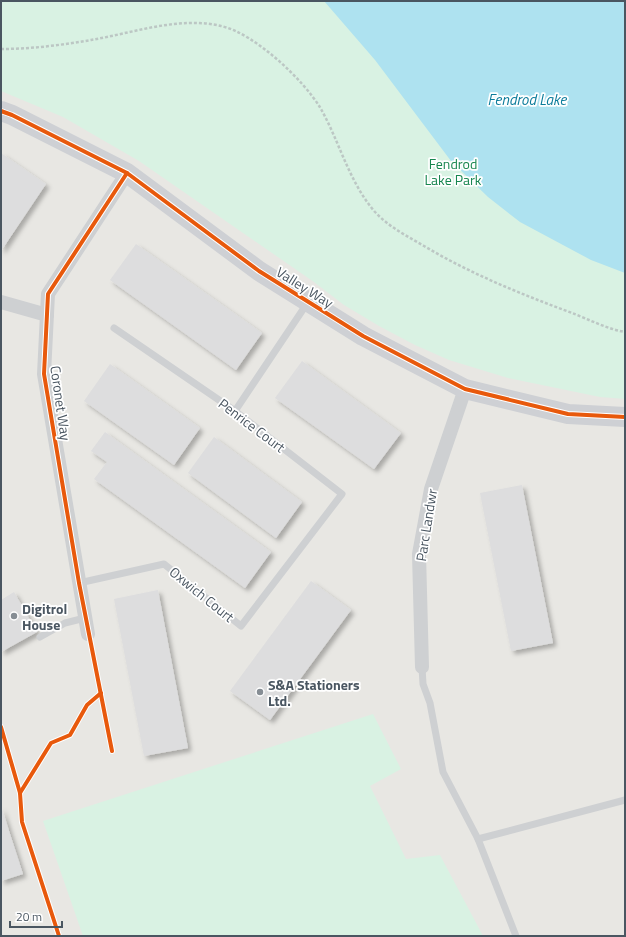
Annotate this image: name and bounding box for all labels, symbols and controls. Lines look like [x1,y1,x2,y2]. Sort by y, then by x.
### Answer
water label: Fendrod Lake [488,88,568,111]
park label: Fendrod Lake Park [424,153,482,190]
street label: Valley Way [272,261,338,313]
street label: Coronet Way [45,364,77,442]
street label: Penrice Court [214,393,290,457]
street label: Parc Landwr [410,487,442,563]
street label: Oxwich Court [165,561,239,627]
place label: Digitrol House [22,598,67,635]
marker: Digitrol House [9,611,19,621]
place label: S&A Stationers Ltd. [268,674,360,711]
marker: S&A Stationers Ltd. [255,687,265,697]
scale bar [10,903,62,929]
text: 20 m [16,907,42,926]

